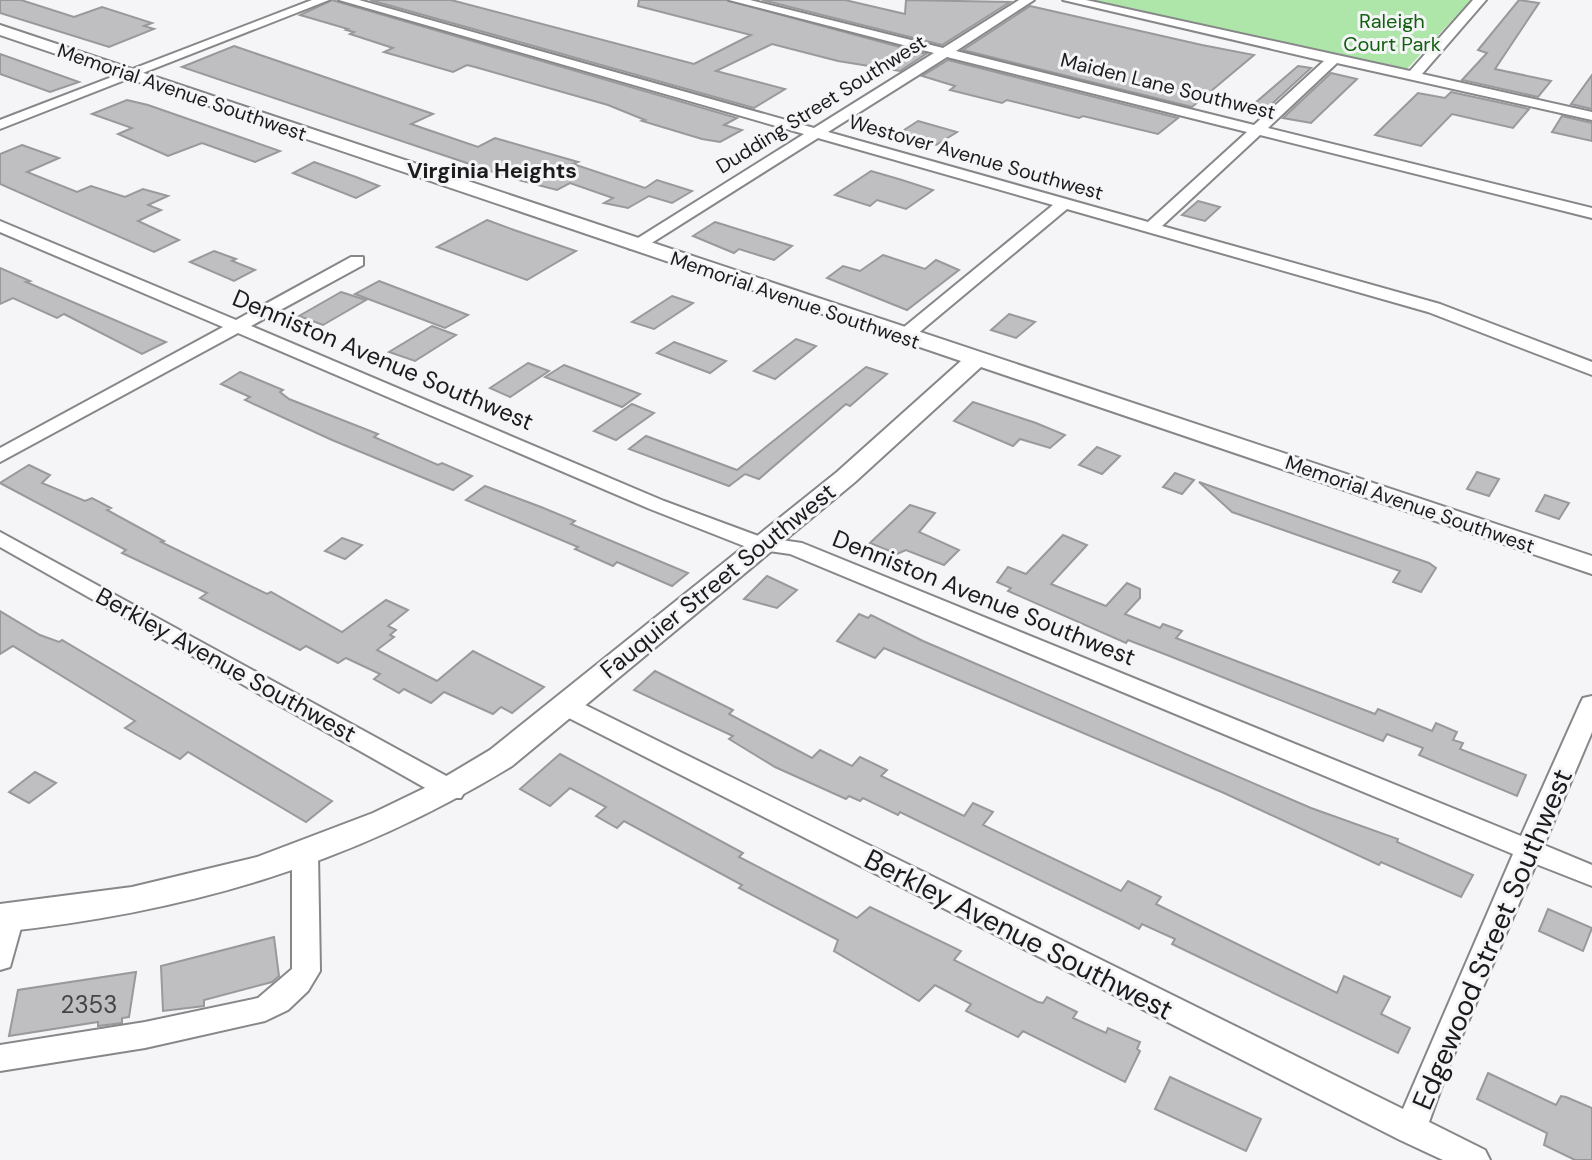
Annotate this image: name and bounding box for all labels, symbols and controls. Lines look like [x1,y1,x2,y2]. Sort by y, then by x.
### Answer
park label: Raleigh Court Park [1343,8,1441,57]
street label: Dudding Street Southwest [711,29,931,179]
street label: Memorial Avenue Southwest [54,37,310,147]
street label: Maiden Lane Southwest [1058,47,1278,125]
street label: Westover Avenue Southwest [846,108,1106,206]
district label: Virginia Heights [407,156,577,185]
street label: Memorial Avenue Southwest [667,245,923,355]
street label: Denniston Avenue Southwest [228,282,538,437]
street label: Memorial Avenue Southwest [1282,449,1538,559]
street label: Fauquier Street Southwest [594,476,842,685]
street label: Denniston Avenue Southwest [828,522,1140,673]
street label: Berkley Avenue Southwest [91,580,362,749]
street label: Edgewood Street Southwest [1404,763,1581,1115]
street label: Berkley Avenue Southwest [858,840,1179,1028]
house number: 2353 [61,989,117,1020]

